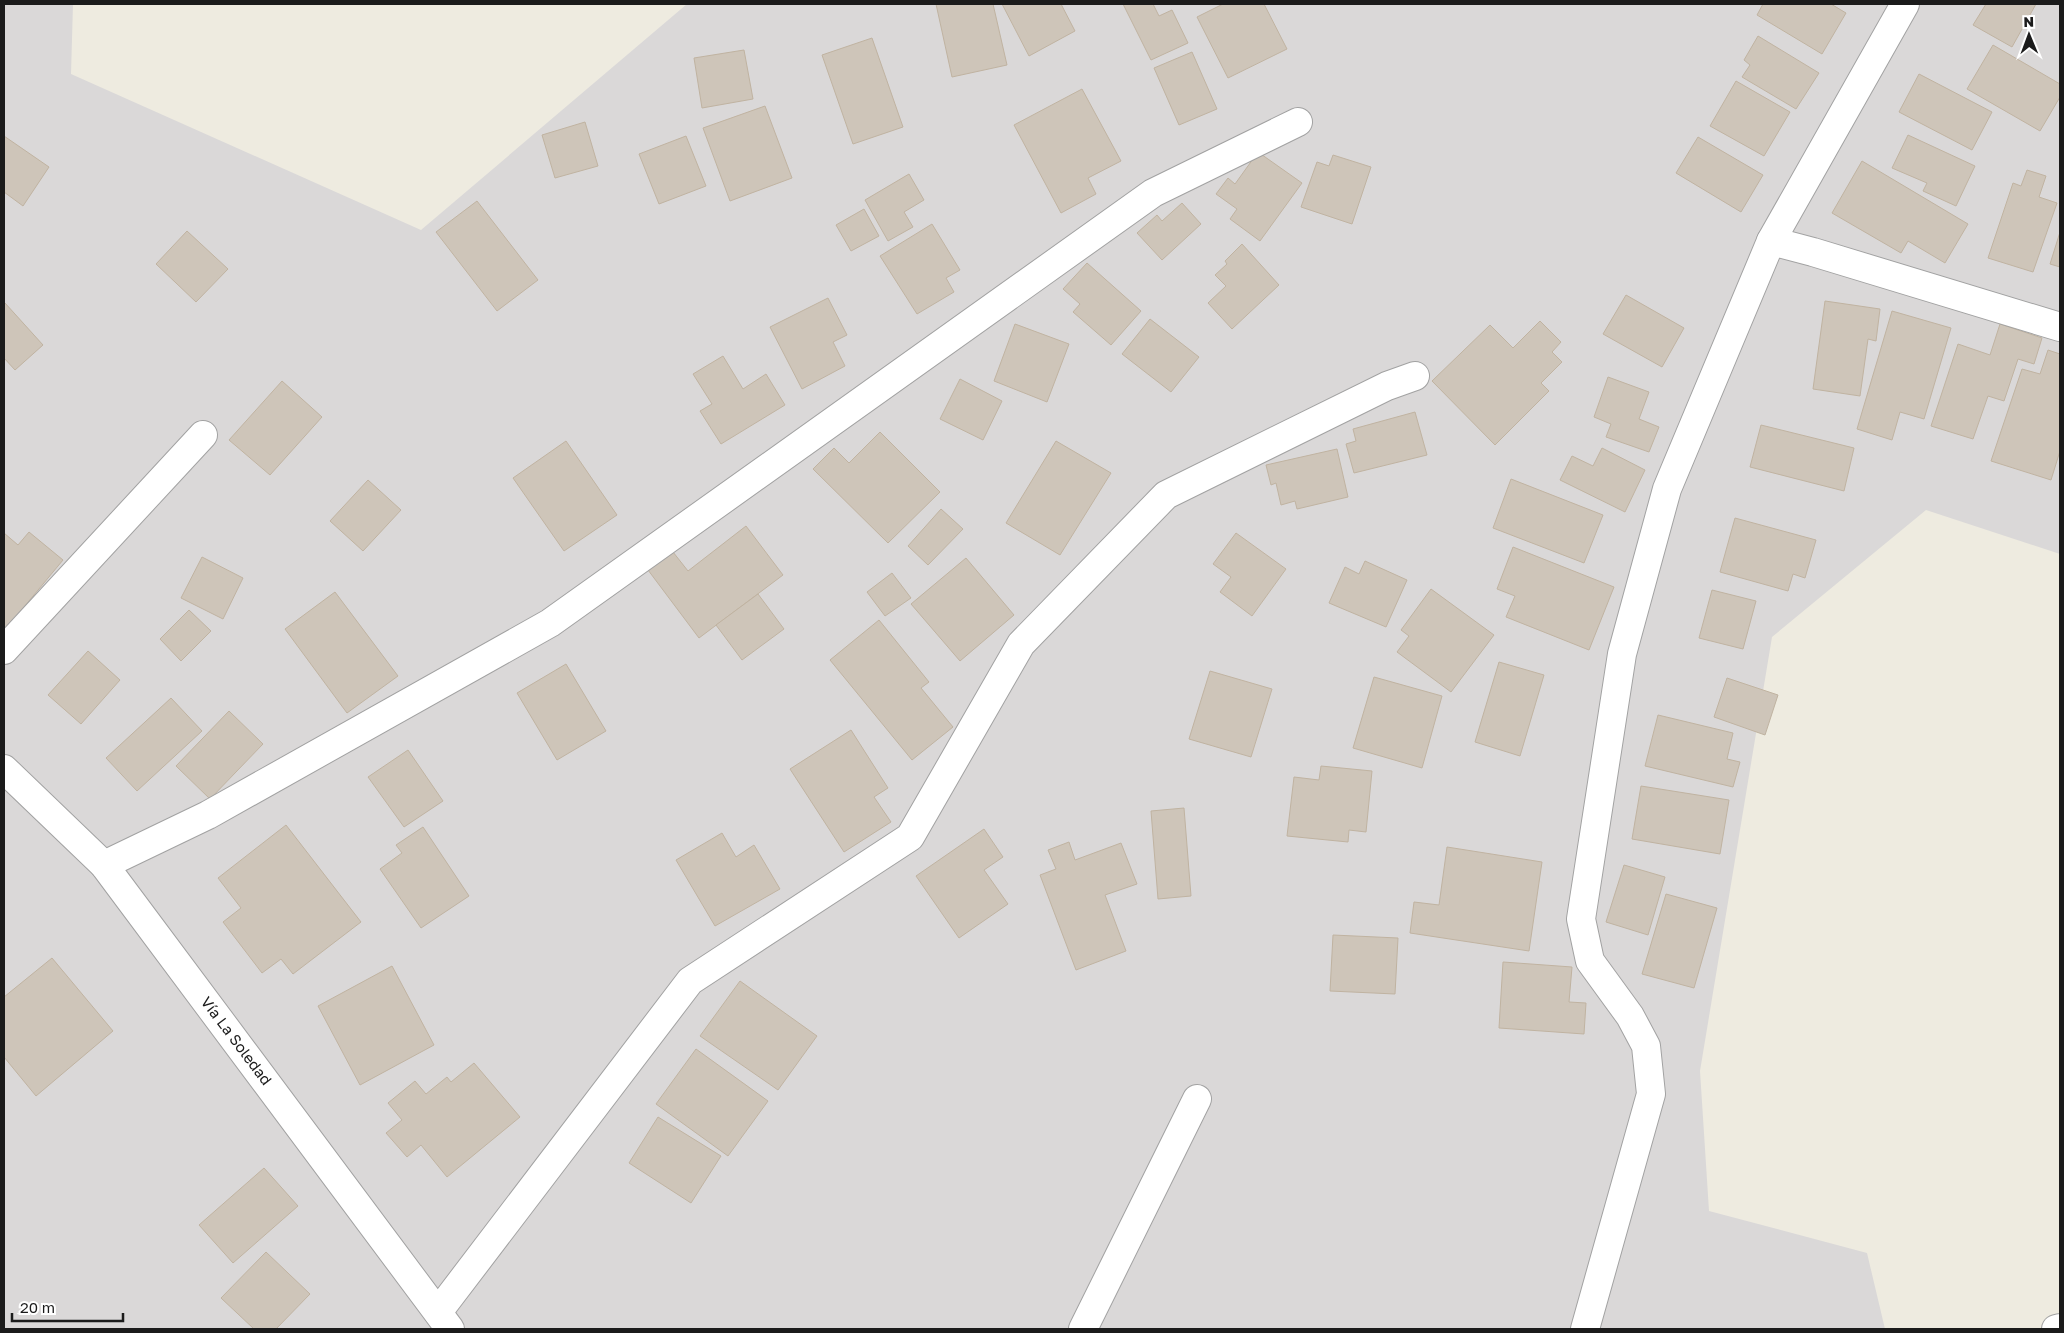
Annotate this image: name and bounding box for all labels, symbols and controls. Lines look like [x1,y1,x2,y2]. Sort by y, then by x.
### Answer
north arrow [2004,10,2054,60]
text: N [2023,13,2034,30]
street label: Vía La Soledad [198,993,276,1088]
scale bar [12,1290,124,1322]
text: 20 m [20,1298,55,1316]

